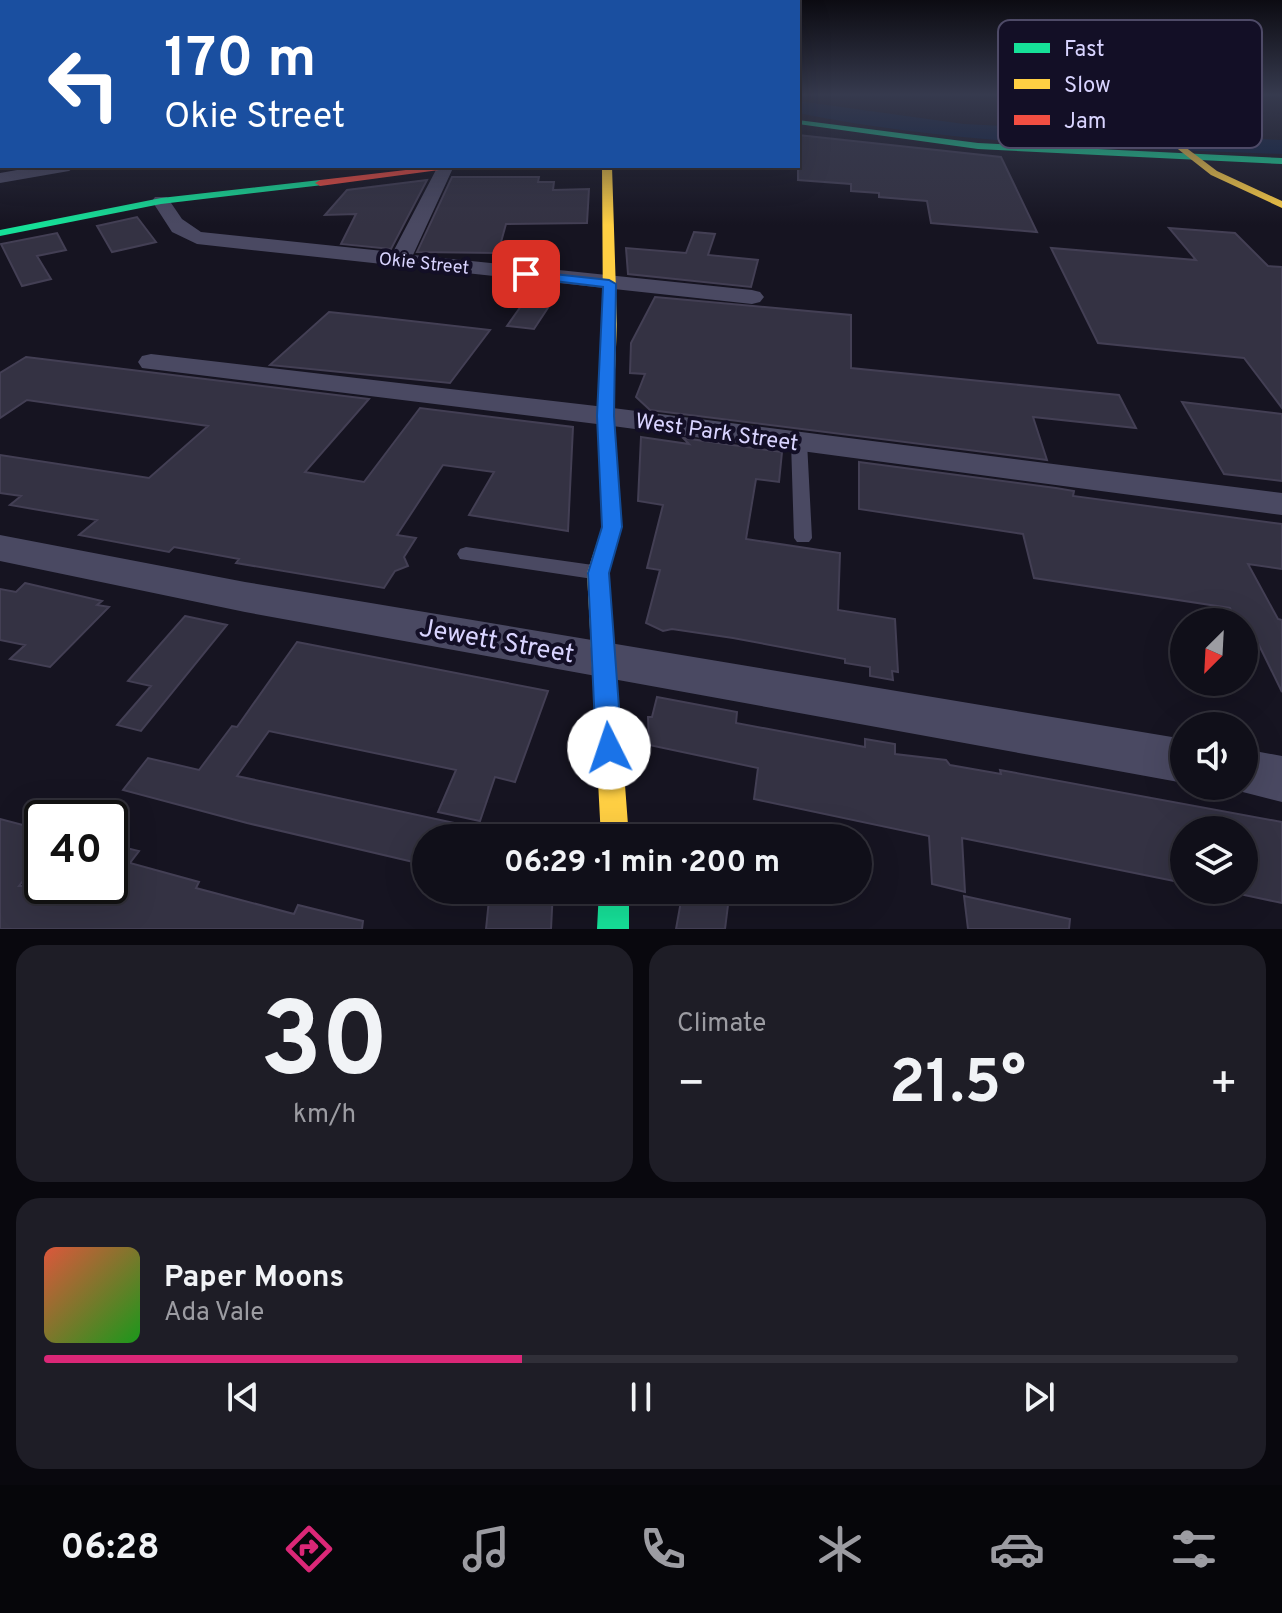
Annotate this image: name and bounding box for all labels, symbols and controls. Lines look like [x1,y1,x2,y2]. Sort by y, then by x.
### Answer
legend [998,20,1262,148]
text: 170 m [164,26,316,96]
icon: left [32,32,136,136]
text: Fast [1064,37,1105,64]
text: Slow [1064,73,1111,100]
text: Okie Street [164,95,345,141]
text: Jam [1064,109,1107,136]
pin [492,240,560,308]
street label: Okie Street [378,248,470,281]
icon: arrive [504,252,548,296]
street label: West Park Street [633,409,800,458]
north arrow [1170,608,1258,696]
map controls [1170,608,1258,904]
street label: Jewett Street [416,613,577,672]
position arrow [567,706,651,790]
button: sound [1170,712,1258,800]
speed limit sign: 40 [24,800,128,904]
button: layers [1170,816,1258,904]
text: 06:29 · 1 min · 200 m [504,845,780,882]
text: 30 [260,981,389,1113]
text: Climate [677,1008,766,1041]
text: 21.5° [889,1048,1026,1124]
text: − [677,1058,705,1114]
text: + [1210,1058,1238,1114]
text: km/h [293,1099,356,1132]
text: Paper Moons [164,1260,344,1297]
text: Ada Vale [164,1297,264,1330]
icon: previous [221,1375,265,1419]
icon: pause [619,1375,663,1419]
icon: next [1017,1375,1061,1419]
icon: directions [281,1521,337,1577]
icon: music [458,1521,514,1577]
icon: phone [635,1521,691,1577]
icon: climate [812,1521,868,1577]
icon: car [989,1521,1045,1577]
icon: filters [1166,1521,1222,1577]
text: 06:28 [60,1526,160,1572]

